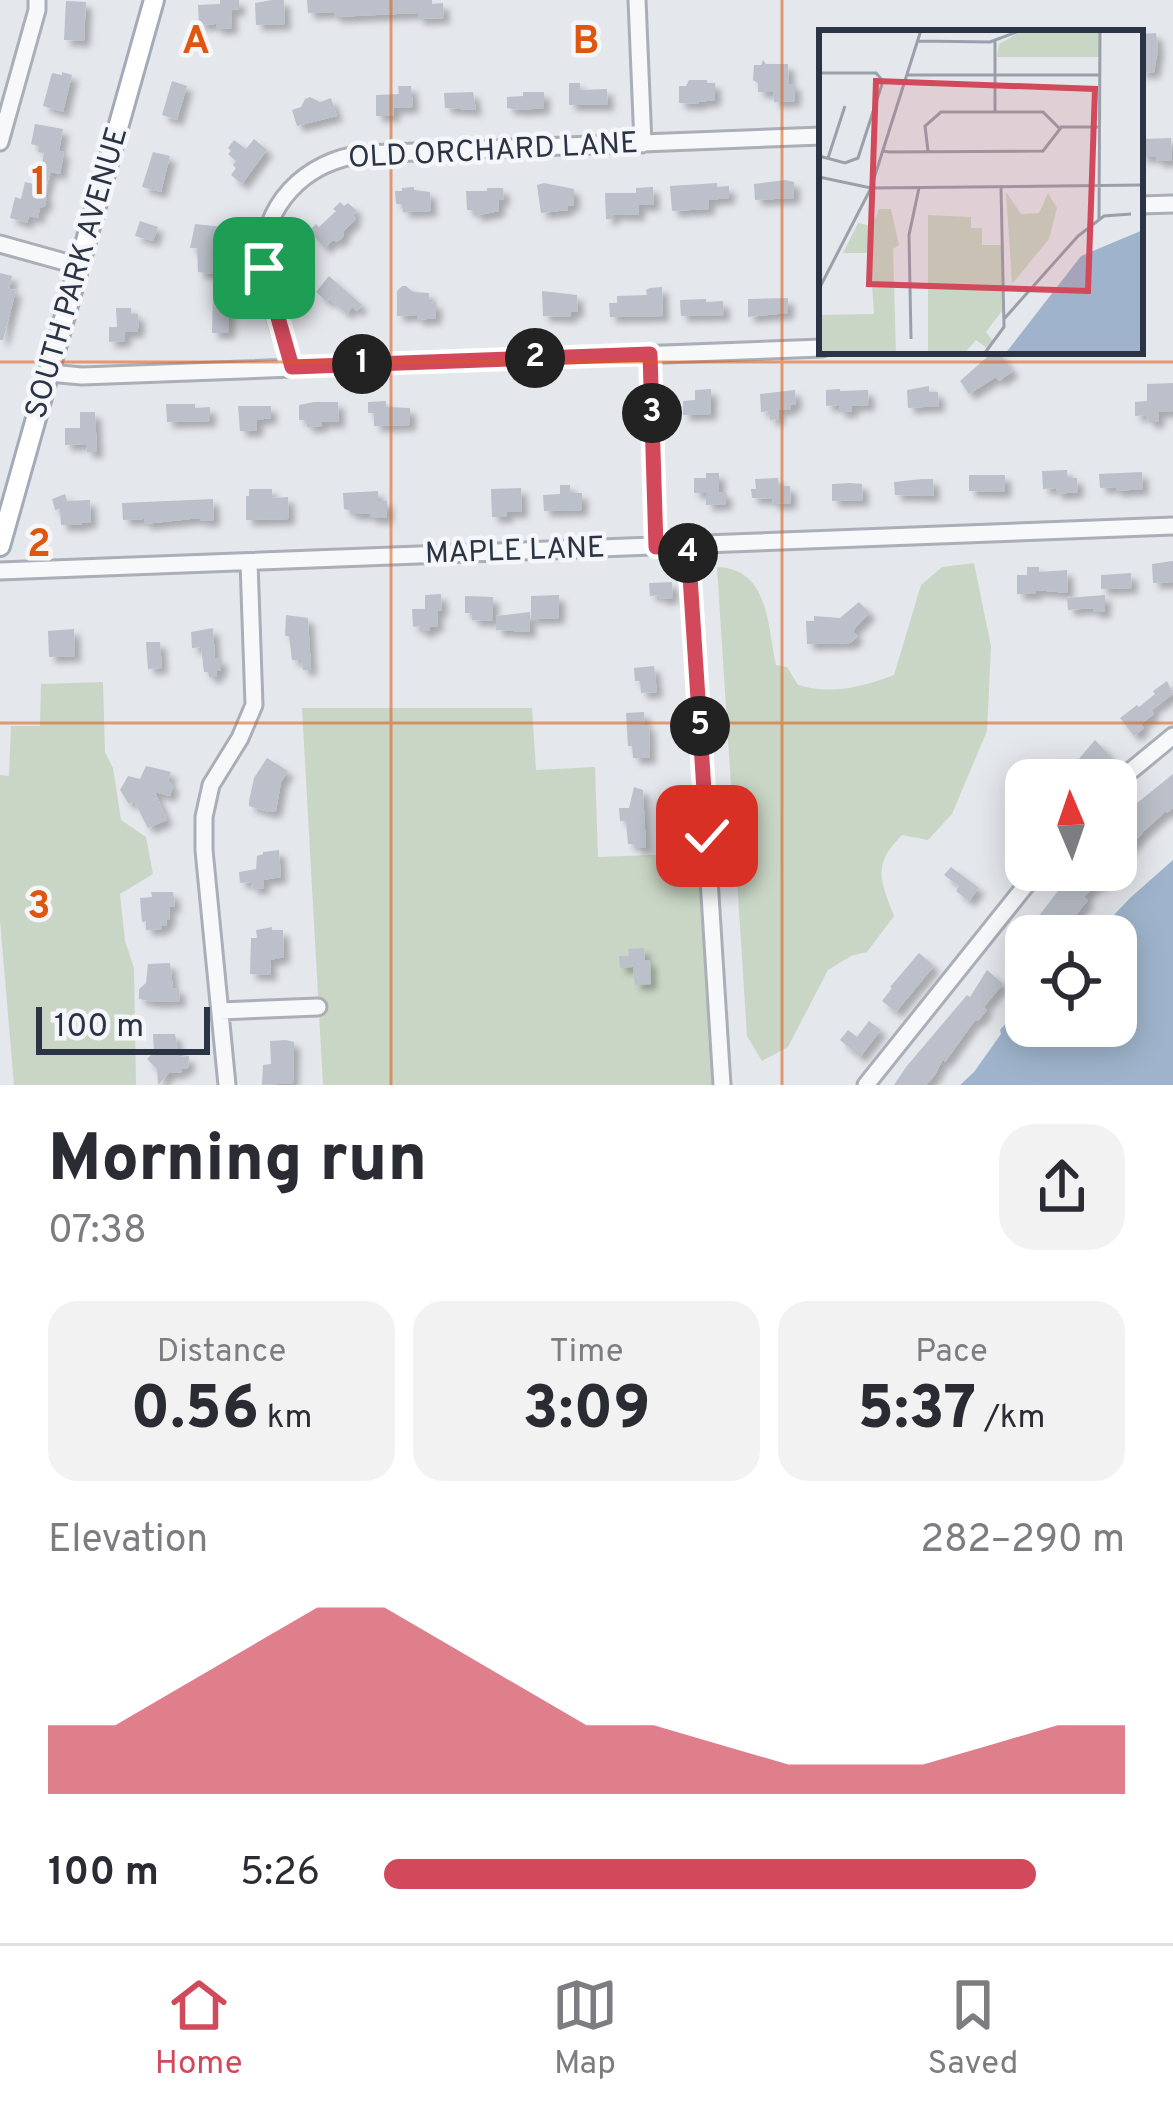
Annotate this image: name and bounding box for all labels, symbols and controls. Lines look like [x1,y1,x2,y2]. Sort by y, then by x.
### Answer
text: A [182,19,210,68]
text: B [573,19,599,68]
inset map [819,30,1143,354]
street label: SOUTH PARK AVENUE [19,123,137,423]
street label: OLD ORCHARD LANE [347,126,639,178]
text: 1 [31,160,47,209]
pin [213,217,315,319]
icon: arrive [231,235,297,301]
pin: 2 [505,328,565,388]
pin: 1 [332,334,392,394]
text: 2 [525,337,545,379]
text: 1 [355,343,369,385]
pin: 3 [622,383,682,443]
text: 3 [642,392,662,434]
text: 2 [27,522,51,571]
pin: 4 [658,523,718,583]
street label: MAPLE LANE [424,530,606,574]
text: 4 [677,532,699,574]
pin: 5 [670,696,730,756]
text: 5 [690,705,710,747]
north arrow [1005,759,1137,891]
map controls [1005,759,1137,1047]
pin [656,785,758,887]
icon: check [674,803,740,869]
text: 3 [27,884,51,933]
button: locate [1005,915,1137,1047]
scale bar [36,1001,210,1054]
text: 100 m [54,1007,144,1049]
text: Morning run [48,1121,427,1204]
button: share [999,1124,1125,1250]
text: 07:38 [48,1208,147,1257]
text: Distance [157,1332,286,1374]
text: Time [550,1332,623,1374]
text: Pace [915,1332,988,1374]
text: 0.56 [131,1374,259,1450]
text: 3:09 [523,1374,650,1450]
text: 5:37 [857,1374,976,1450]
text: km [259,1398,312,1440]
text: /km [976,1398,1046,1440]
text: Elevation [48,1517,208,1566]
text: 282–290 m [920,1517,1125,1566]
text: 100 m [48,1850,159,1899]
text: 5:26 [240,1850,320,1899]
tab: Home [155,1972,242,2086]
tab: Map [552,1972,618,2086]
tab: Saved [928,1972,1018,2086]

